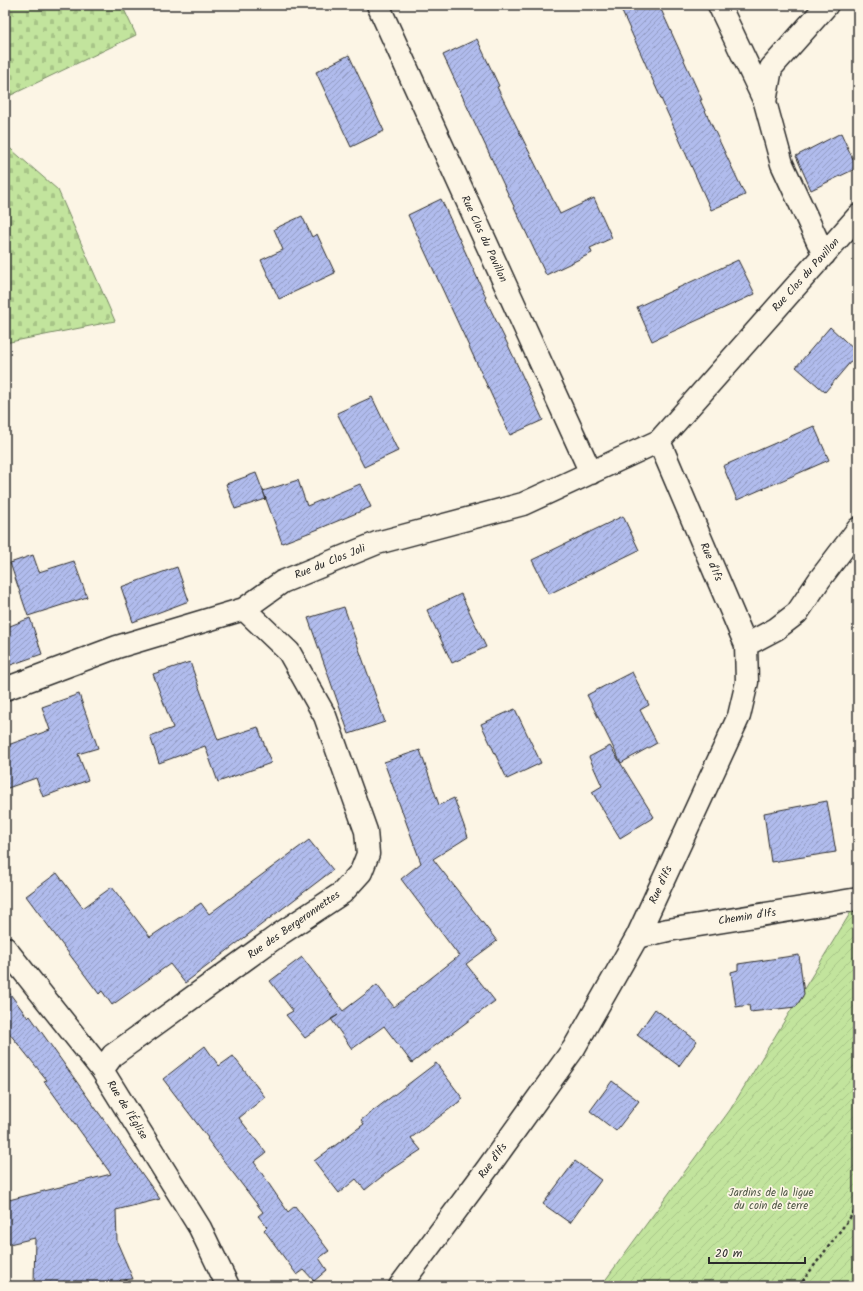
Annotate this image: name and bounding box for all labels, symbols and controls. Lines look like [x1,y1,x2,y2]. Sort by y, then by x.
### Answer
street label: Rue Clos du Pavillon [456,192,512,286]
street label: Rue Clos du Pavillon [768,234,844,316]
street label: Rue du Clos Joli [292,539,369,584]
street label: Rue d'Ifs [695,540,727,584]
street label: Rue d'Ifs [644,863,678,907]
street label: Rue des Bergeronnettes [244,886,344,964]
street label: Chemin d'Ifs [717,903,778,930]
street label: Rue de l'Église [102,1077,152,1143]
street label: Rue d'Ifs [474,1139,512,1183]
park label: Jardins de la ligue du coin de terre [729,1184,813,1215]
scale bar [709,1239,805,1265]
text: 20 m [715,1244,743,1263]

